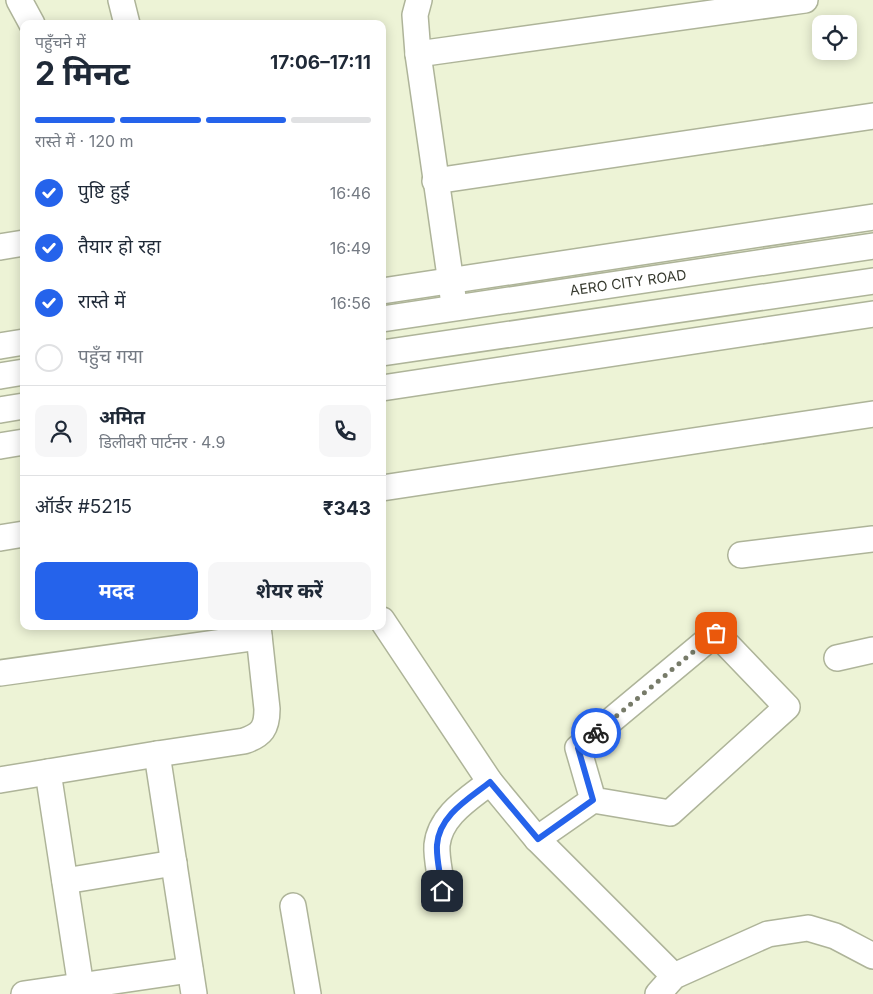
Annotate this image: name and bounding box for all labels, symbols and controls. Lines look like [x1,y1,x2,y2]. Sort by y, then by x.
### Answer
map controls [812,15,857,60]
button: locate [812,15,857,60]
text: पहुँचने में [35,32,86,52]
text: 17:06–17:11 [270,51,371,74]
text: 2 मिनट [35,54,130,93]
text: रास्ते में · 120 m [35,131,134,151]
icon: check [35,179,63,207]
text: पुष्टि हुई [78,180,130,203]
text: 16:46 [330,183,371,203]
icon: check [35,234,63,262]
text: तैयार हो रहा [78,235,161,258]
text: 16:49 [330,238,371,258]
street label: AERO CITY ROAD [569,265,687,299]
icon: check [35,289,63,317]
text: रास्ते में [78,290,126,313]
text: 16:56 [330,293,371,313]
text: पहुँच गया [78,345,143,368]
button: person [35,405,87,457]
button: phone [319,405,371,457]
text: अमित [99,406,145,429]
text: डिलीवरी पार्टनर · 4.9 [99,432,225,452]
text: ऑर्डर #5215 [35,495,132,518]
text: ₹343 [323,497,371,520]
button: मदद [35,562,198,620]
button: शेयर करें [208,562,371,620]
pin [695,612,737,654]
icon: bag [702,619,730,647]
courier [571,708,621,758]
icon: bike [582,719,610,747]
pin [421,870,463,912]
icon: home [428,877,456,905]

